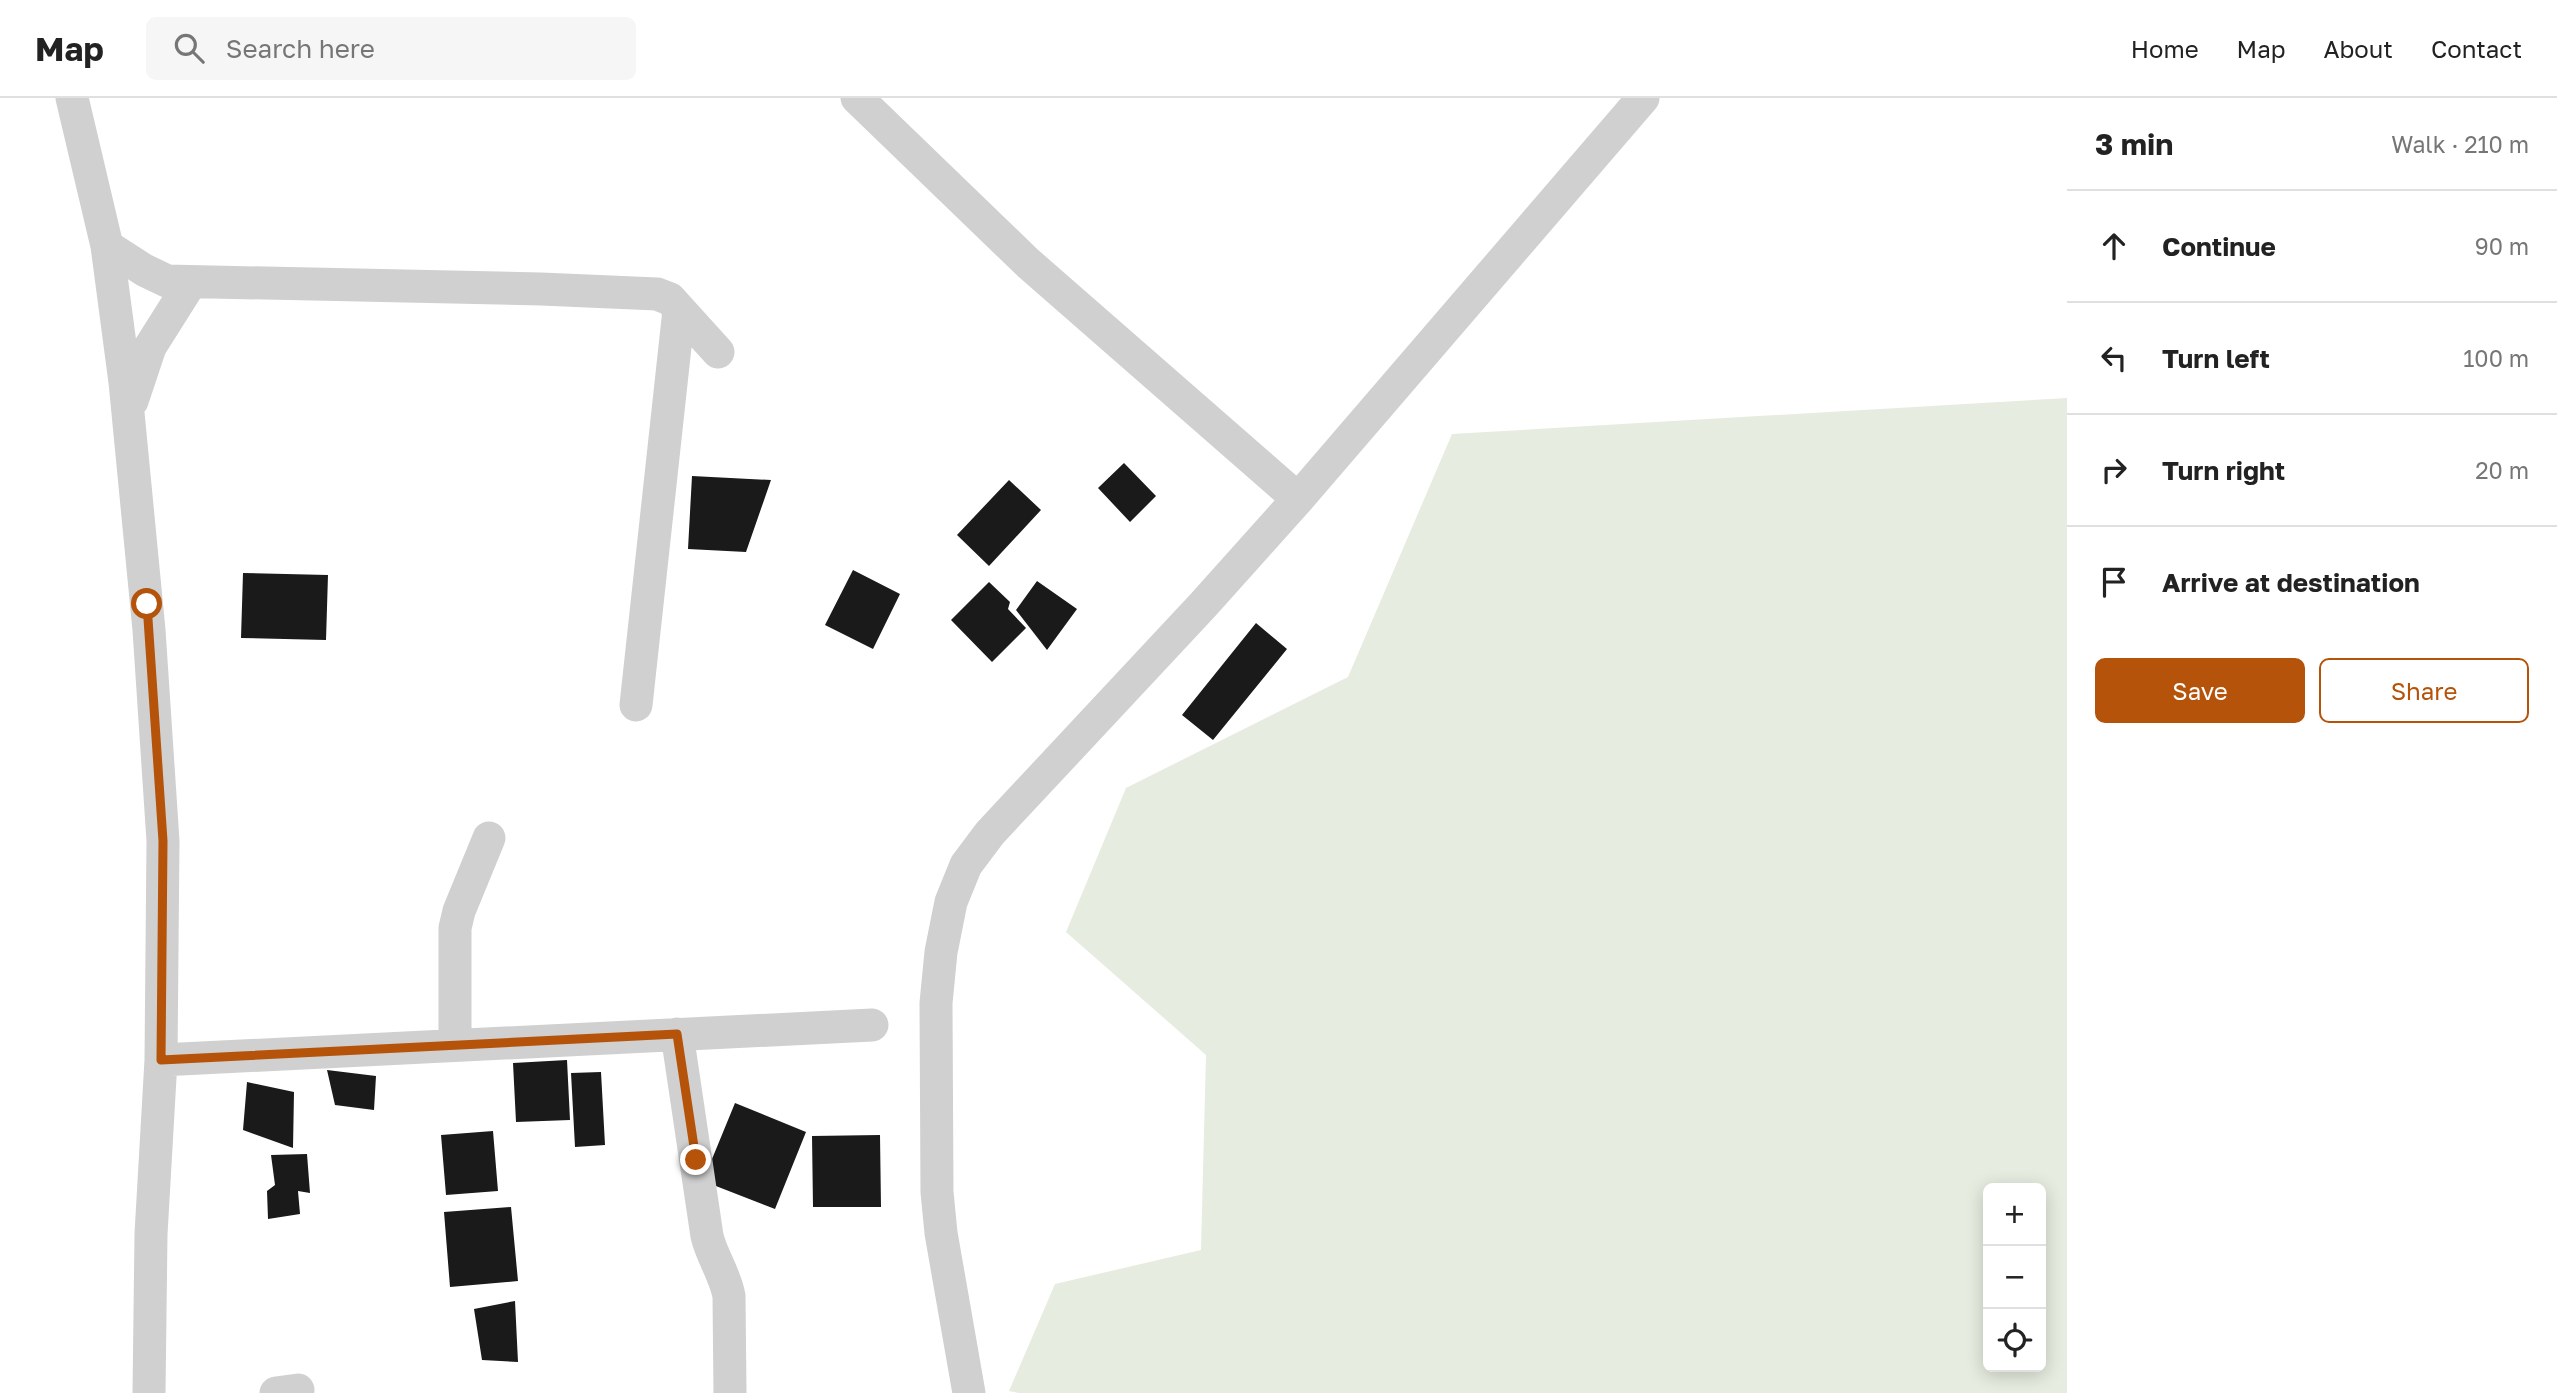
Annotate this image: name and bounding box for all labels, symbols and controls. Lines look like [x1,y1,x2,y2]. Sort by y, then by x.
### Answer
search box [146,17,636,80]
text: Map [35,29,104,68]
icon: search [170,29,208,67]
text: Search here [226,33,375,64]
text: Home [2131,34,2199,63]
text: Map [2237,34,2286,63]
text: About [2324,34,2393,63]
text: Contact [2431,34,2522,63]
text: 3 min [2095,126,2173,162]
text: Walk · 210 m [2391,130,2529,158]
icon: ahead [2095,227,2133,265]
text: Continue [2162,231,2276,262]
text: 90 m [2475,232,2529,260]
icon: left [2095,339,2133,377]
text: Turn left [2162,343,2270,374]
text: 100 m [2463,344,2529,372]
icon: right [2095,451,2133,489]
text: Turn right [2162,455,2285,486]
text: 20 m [2475,456,2529,484]
icon: arrive [2095,563,2133,601]
text: Arrive at destination [2162,567,2420,598]
route start [131,588,162,619]
button: Save [2095,658,2305,723]
button: Share [2319,658,2529,723]
route end [680,1144,711,1175]
map controls [1983,1183,2046,1372]
button: + [1983,1183,2046,1246]
button: − [1983,1246,2046,1309]
button: locate [1983,1309,2046,1372]

